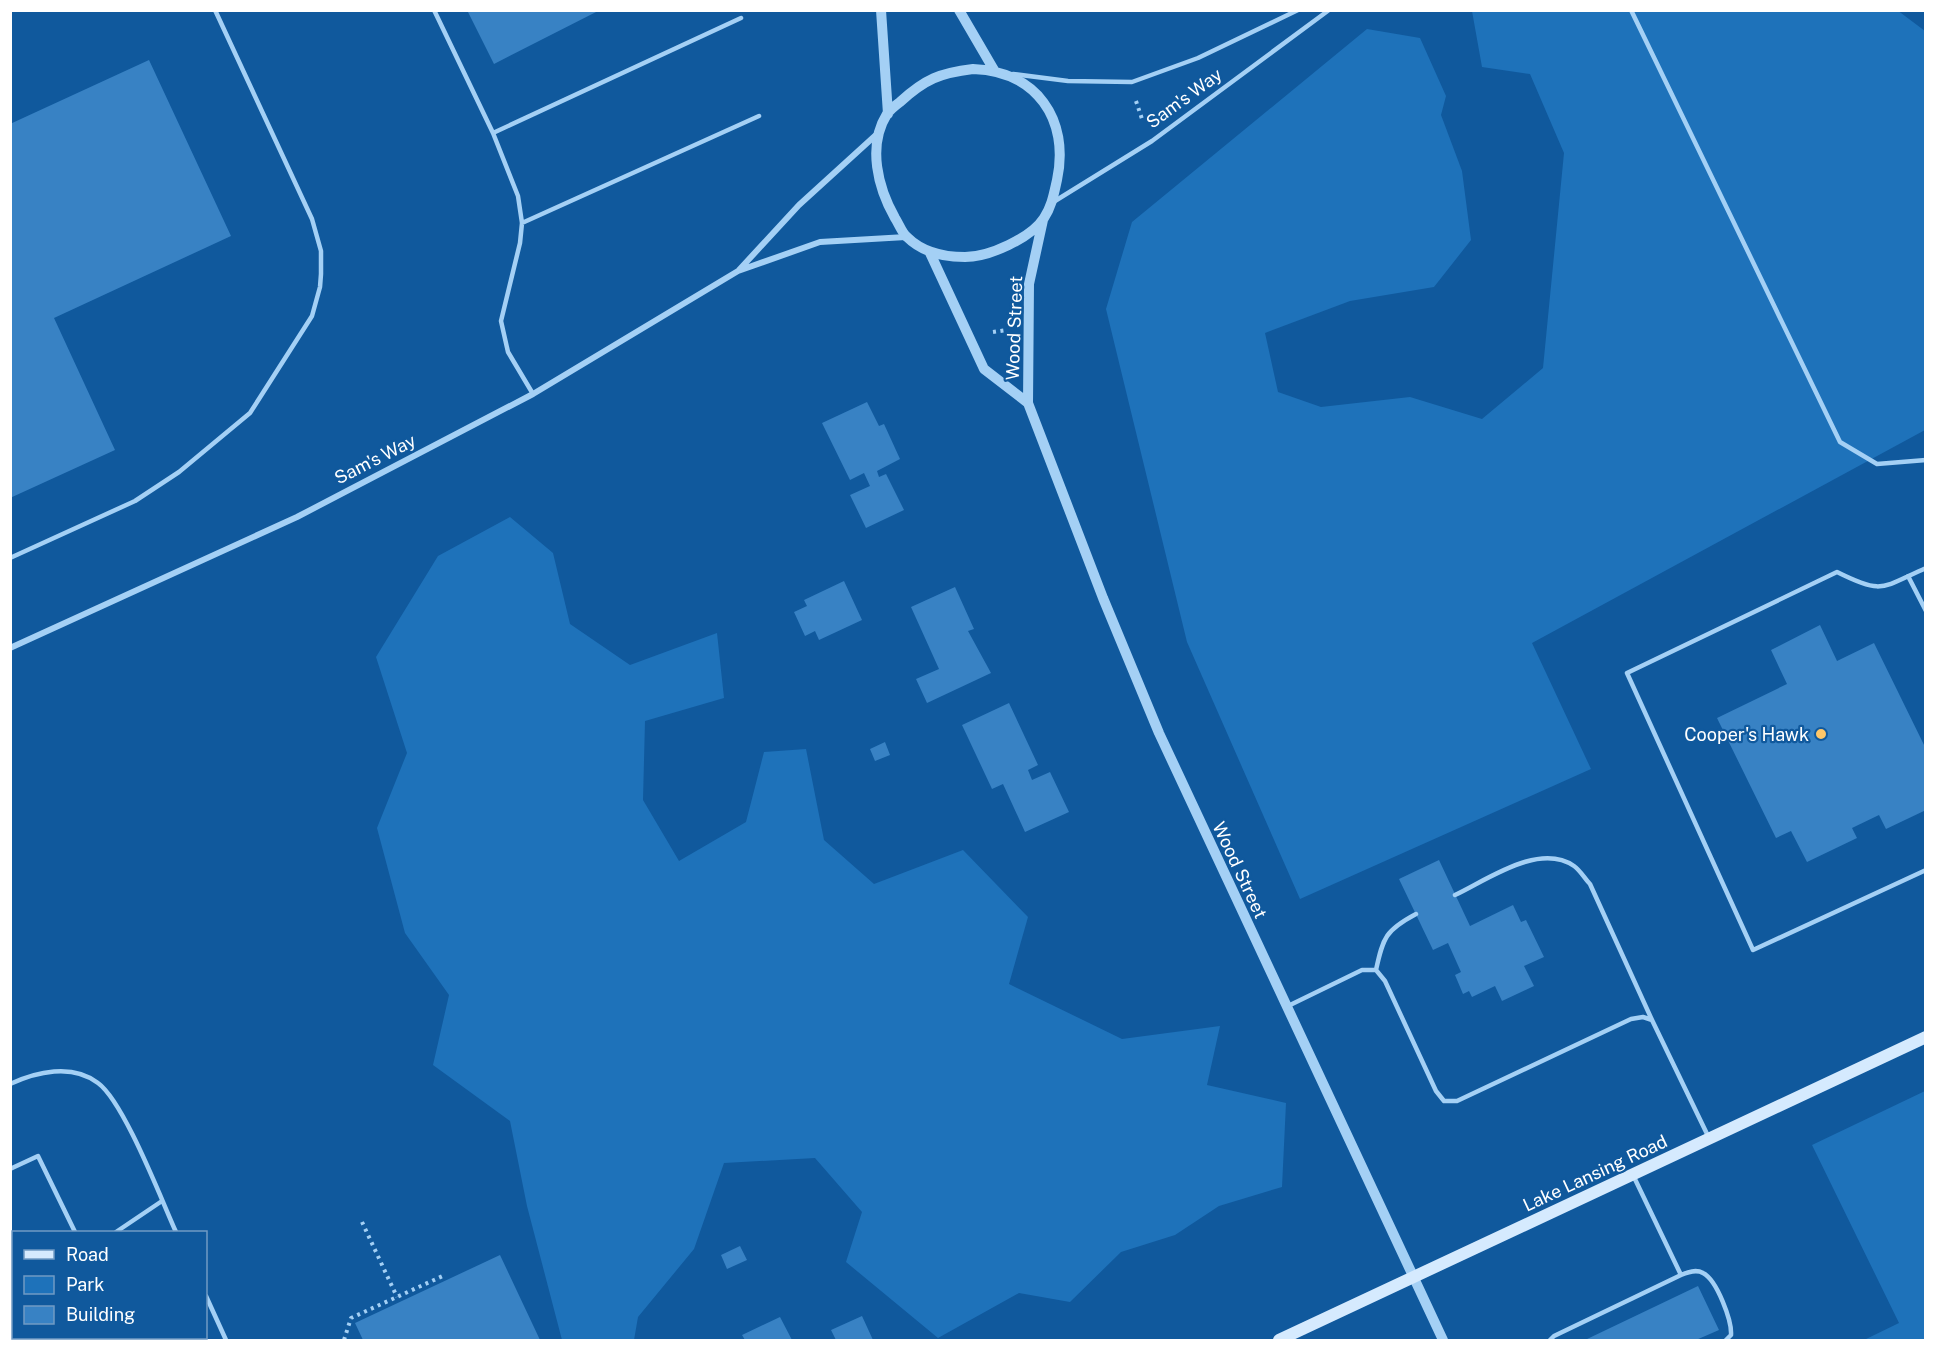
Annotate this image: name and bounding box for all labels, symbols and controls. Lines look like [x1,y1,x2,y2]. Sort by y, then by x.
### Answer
street label: Sam's Way [1142,63,1226,132]
street label: Wood Street [1002,275,1026,381]
street label: Sam's Way [331,429,419,488]
place label: Cooper's Hawk [1684,724,1809,745]
marker: Cooper's Hawk [1814,727,1828,741]
street label: Wood Street [1208,818,1272,922]
street label: Lake Lansing Road [1519,1130,1671,1216]
legend [12,1231,207,1339]
text: Road [66,1244,109,1265]
text: Park [66,1274,104,1295]
text: Building [66,1304,135,1325]

